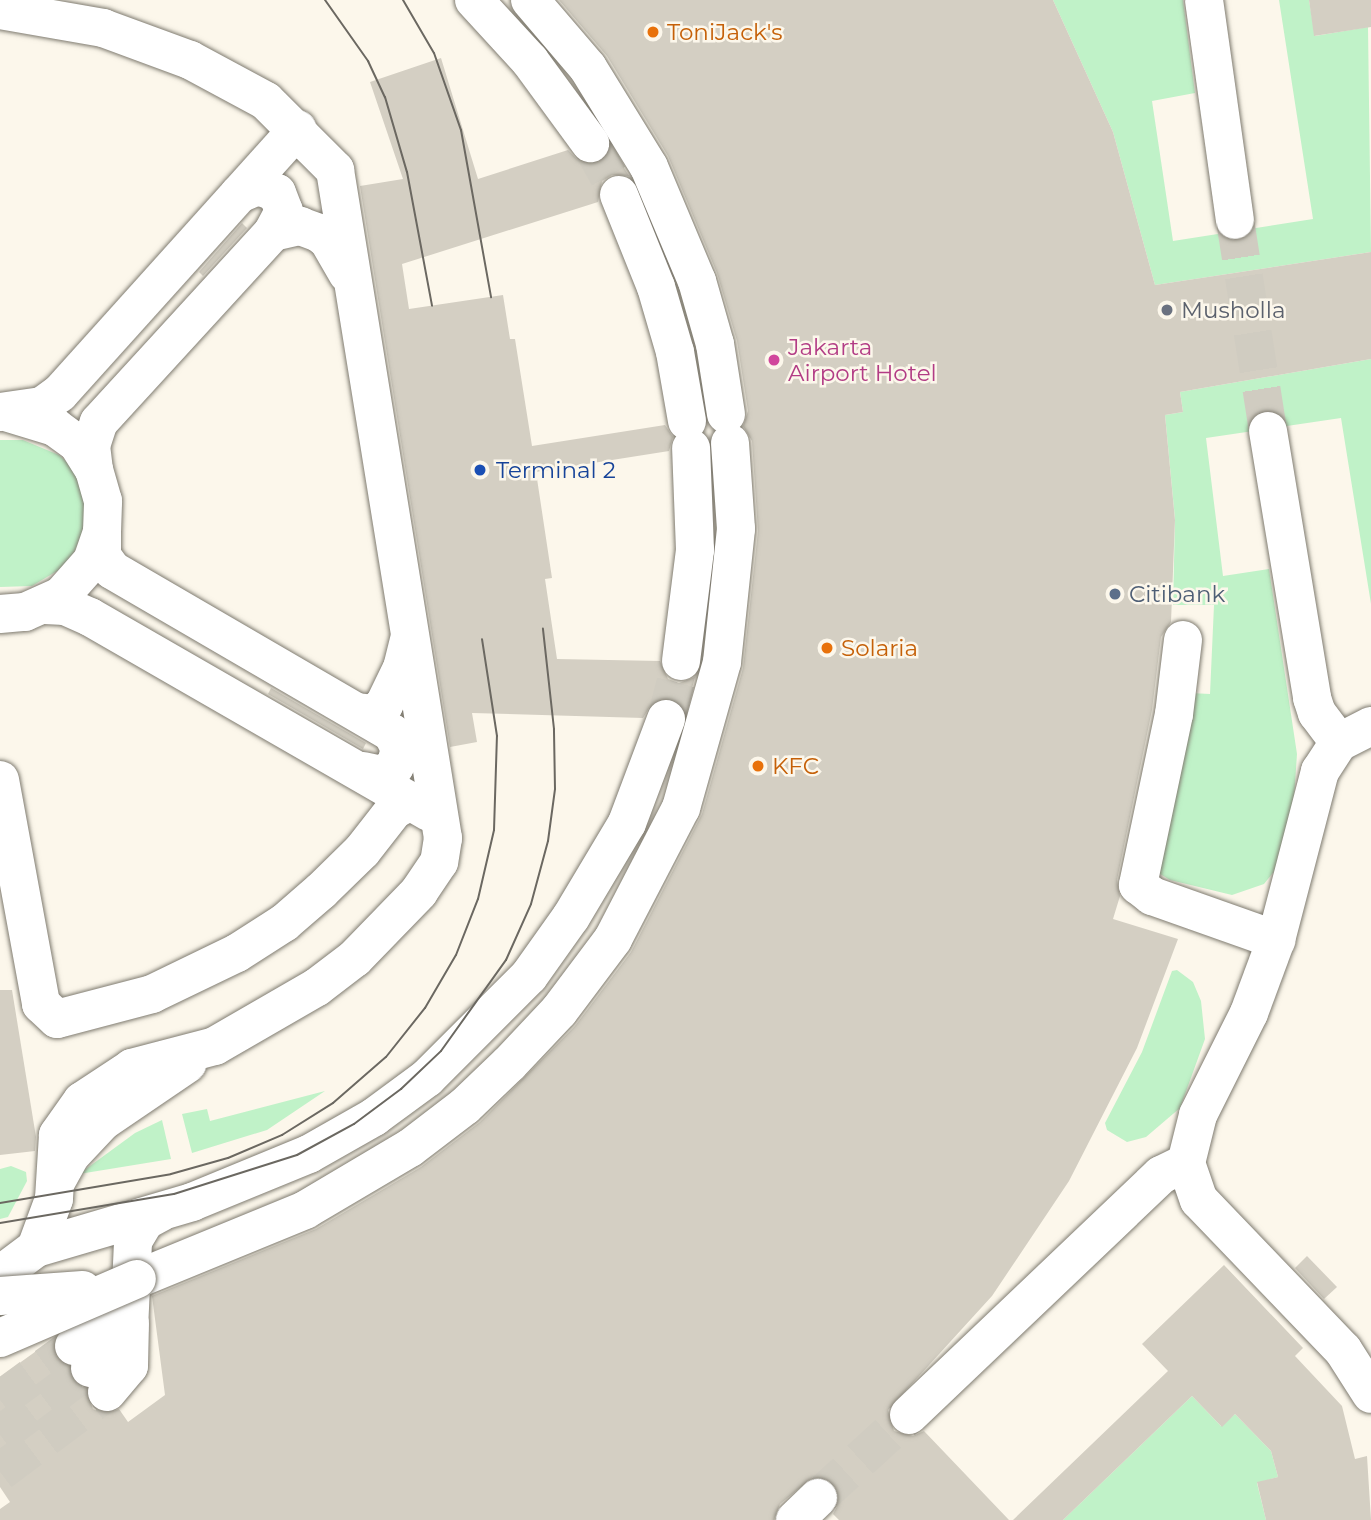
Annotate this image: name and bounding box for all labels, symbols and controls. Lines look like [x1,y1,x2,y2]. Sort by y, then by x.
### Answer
place label: ToniJack's [667,18,783,46]
marker: ToniJack's [645,24,661,40]
place label: Musholla [1181,296,1286,324]
marker: Musholla [1159,302,1175,318]
place label: Jakarta Airport Hotel [788,333,937,387]
marker: Jakarta Airport Hotel [766,352,782,368]
place label: Terminal 2 [496,456,616,484]
marker: Terminal 2 [470,460,490,480]
place label: Citibank [1129,580,1225,608]
marker: Citibank [1107,586,1123,602]
place label: Solaria [841,634,918,662]
marker: Solaria [819,640,835,656]
place label: KFC [772,752,819,780]
marker: KFC [750,758,766,774]

